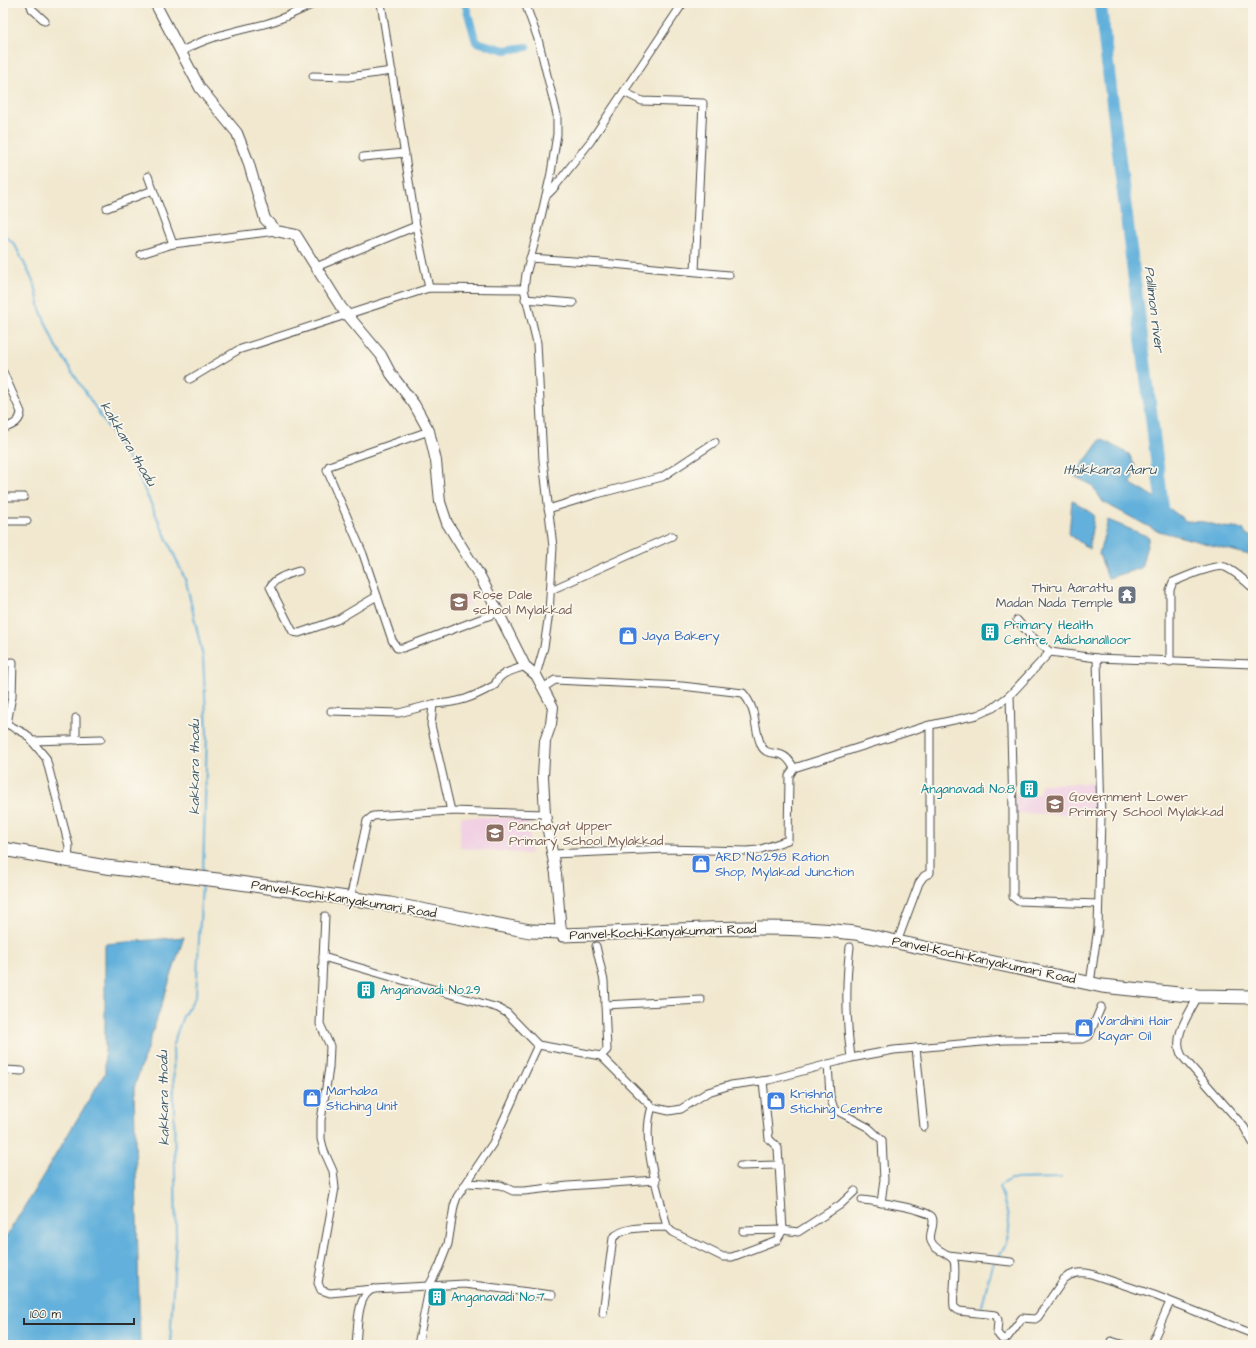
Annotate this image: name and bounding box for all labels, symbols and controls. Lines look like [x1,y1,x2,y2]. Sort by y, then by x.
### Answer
water label: Pallimon river [1139,265,1169,354]
water label: kakkara thodu [95,398,162,491]
water label: Ithikkara Aaru [1064,460,1157,480]
place label: Thiru Aarattu Madan Nada Temple [996,579,1113,612]
temple icon: Thiru Aarattu Madan Nada Temple [1116,584,1138,606]
place label: Rose Dale school Mylakkad [473,586,572,620]
school or university icon: Rose Dale school Mylakkad [448,591,470,613]
place label: Primary Health Centre, Adichanalloor [1004,616,1131,649]
building icon: Primary Health Centre, Adichanalloor [979,621,1001,643]
shop icon: Jaya Bakery [617,625,639,647]
place label: Jaya Bakery [642,627,720,646]
water label: kakkara thodu [185,718,205,815]
building icon: Anganavadi No.8 [1018,778,1040,800]
place label: Anganavadi No.8 [921,780,1016,799]
place label: Government Lower Primary School Mylakkad [1069,788,1224,822]
school or university icon: Government Lower Primary School Mylakkad [1044,793,1066,815]
place label: Panchayat Upper Primary School Mylakkad [509,817,664,851]
school or university icon: Panchayat Upper Primary School Mylakkad [484,822,506,844]
place label: ARD No.298 Ration Shop, Mylakad Junction [715,848,855,882]
shop icon: ARD No.298 Ration Shop, Mylakad Junction [690,853,712,875]
street label: Panvel-Kochi-Kanyakumari Road [250,875,438,924]
street label: Panvel-Kochi-Kanyakumari Road [569,920,757,945]
street label: Panvel-Kochi-Kanyakumari Road [890,932,1078,989]
building icon: Anganavadi No.29 [355,979,377,1001]
place label: Anganavadi No.29 [380,981,481,1000]
place label: Vardhini Hair Kayar Oil [1098,1012,1172,1046]
shop icon: Vardhini Hair Kayar Oil [1073,1017,1095,1039]
water label: kakkara thodu [153,1049,175,1146]
place label: Marhaba Stiching Unit [326,1082,398,1116]
place label: Krishna Stiching Centre [790,1085,883,1119]
shop icon: Marhaba Stiching Unit [301,1087,323,1109]
shop icon: Krishna Stiching Centre [765,1090,787,1112]
building icon: Anganavadi No.7 [426,1286,448,1308]
place label: Anganavadi No.7 [451,1288,545,1307]
scale bar [24,1300,134,1326]
text: 100 m [30,1306,61,1323]

